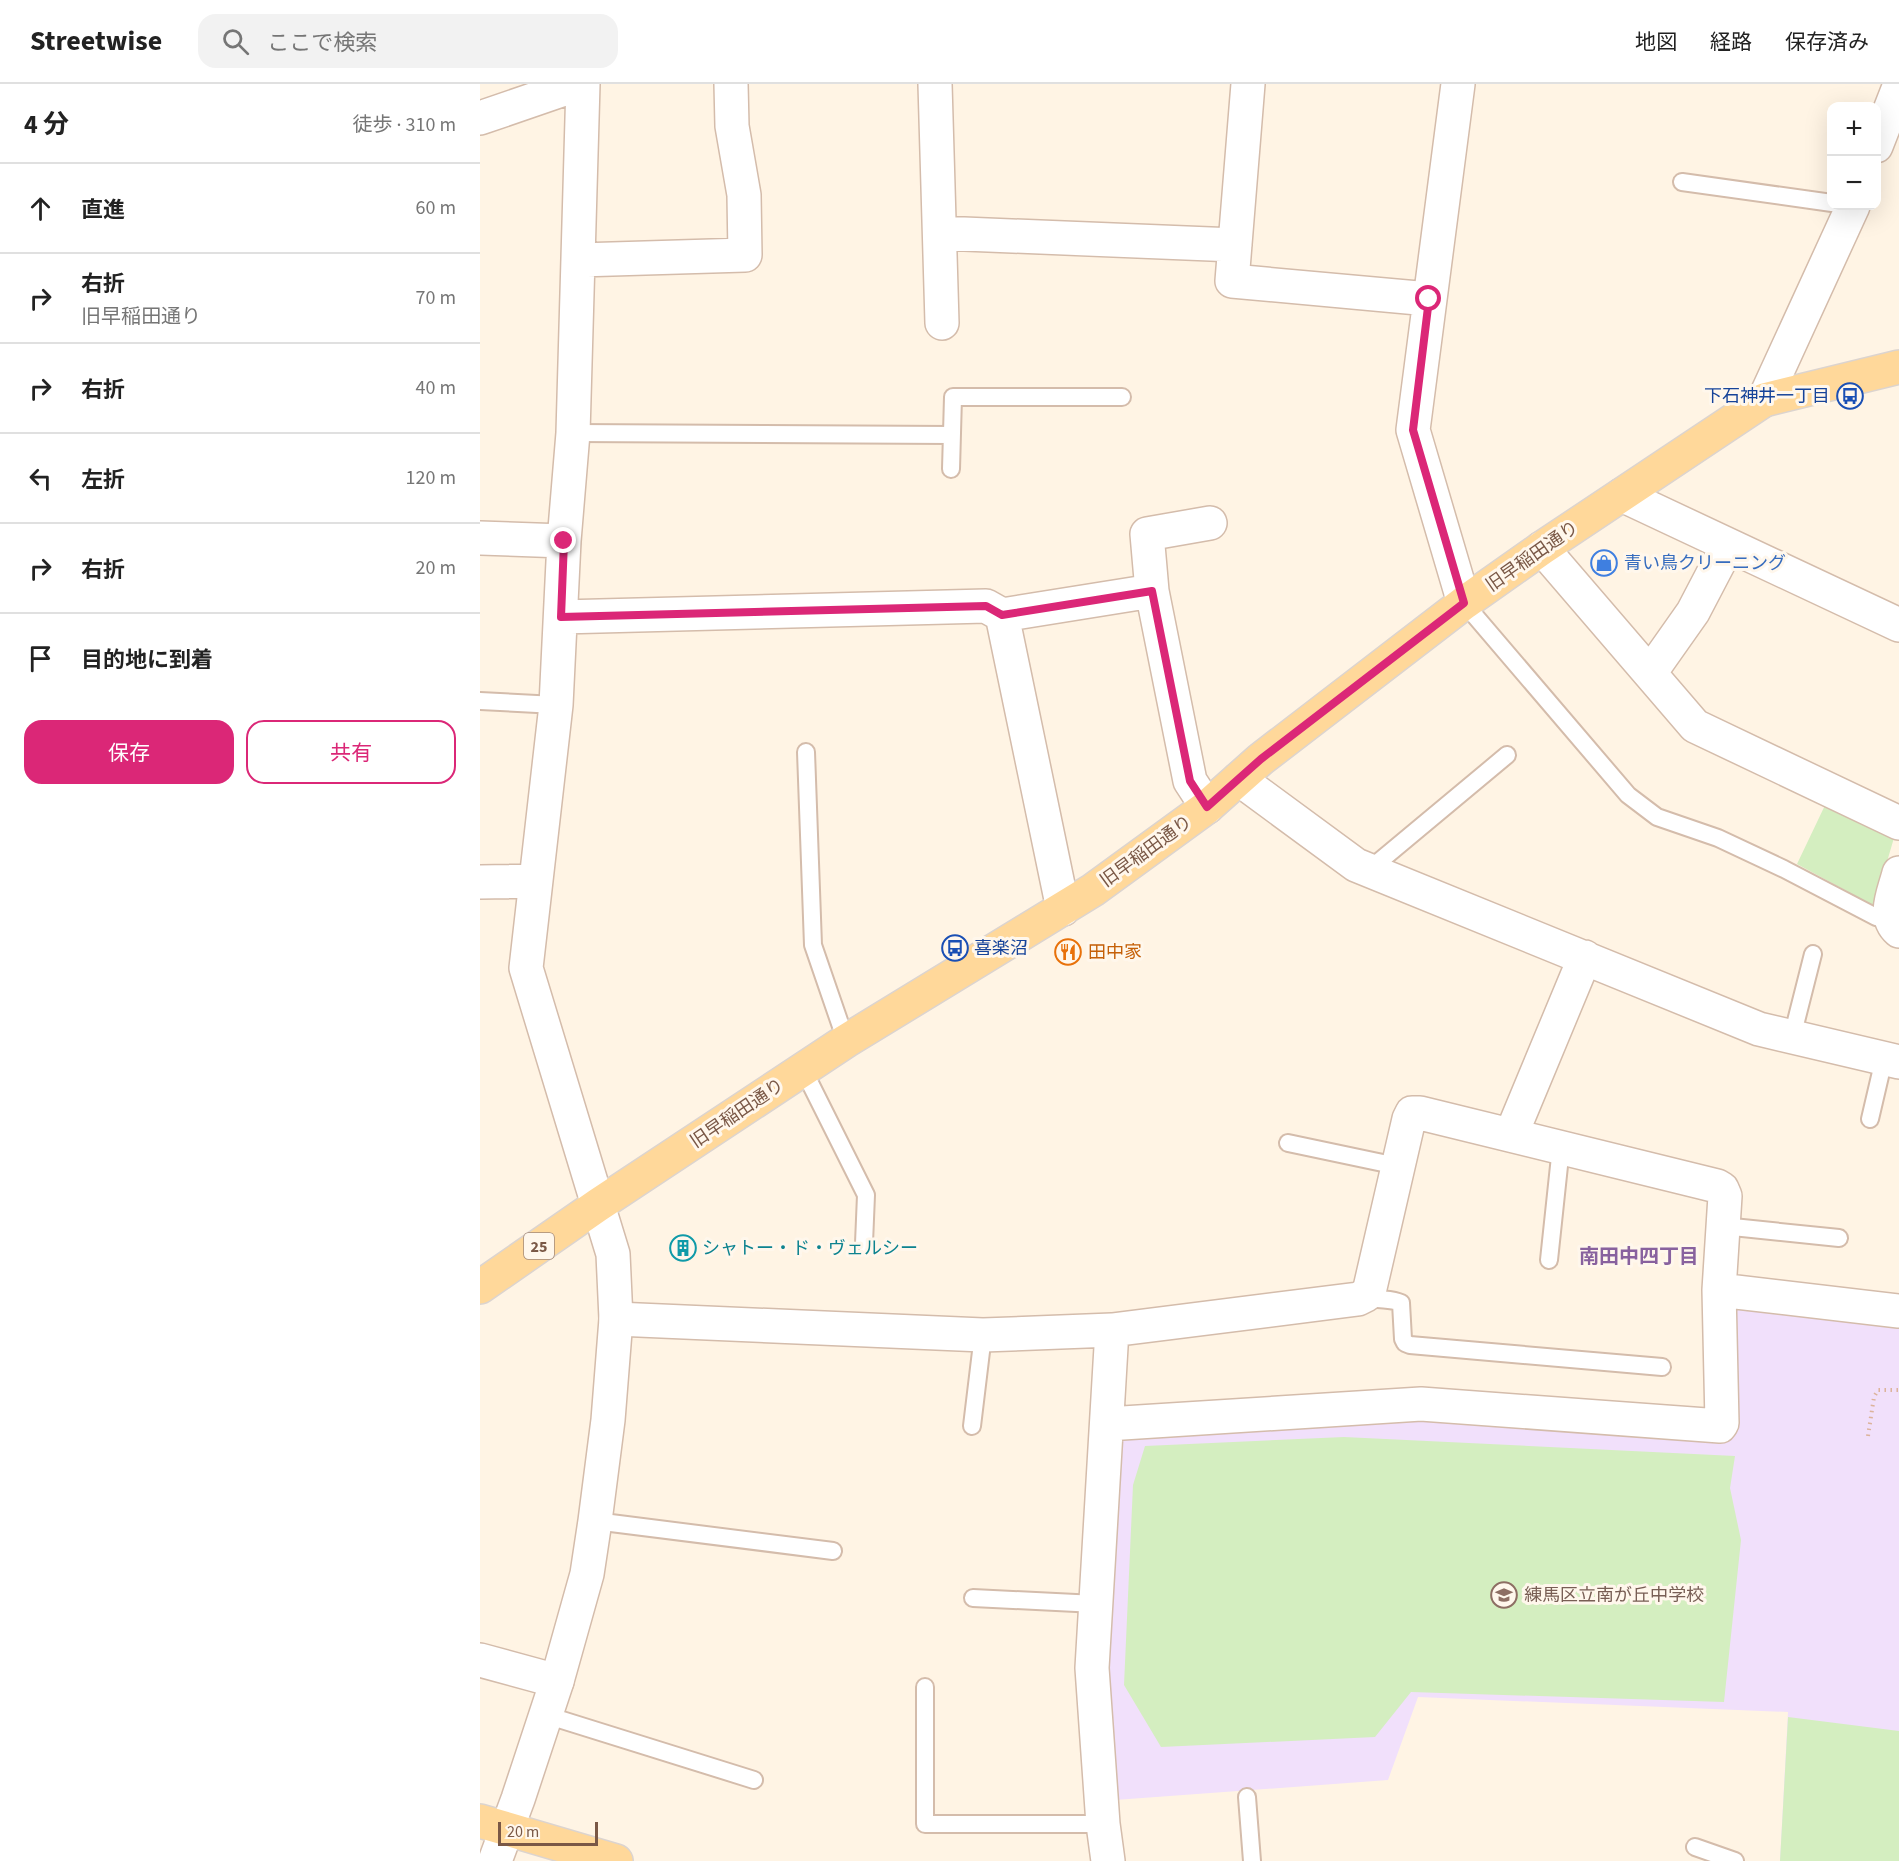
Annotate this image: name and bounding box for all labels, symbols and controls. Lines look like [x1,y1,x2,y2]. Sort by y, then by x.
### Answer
search box [198,14,618,68]
text: Streetwise [30,21,162,61]
icon: search [219,25,252,58]
text: ここで検索 [267,27,377,59]
text: 地図 [1635,27,1677,57]
text: 経路 [1710,27,1752,57]
text: 保存済み [1785,27,1869,57]
map controls [1827,102,1881,210]
button: + [1827,102,1881,156]
text: 4 分 [24,106,69,143]
text: 徒歩 · 310 m [353,111,456,139]
button: − [1827,156,1881,210]
icon: ahead [24,192,57,225]
text: 直進 [81,194,125,226]
text: 60 m [416,194,456,222]
text: 右折 [81,268,125,300]
icon: right [24,282,57,315]
text: 70 m [416,284,456,312]
route start [1415,285,1441,311]
text: 旧早稲田通り [81,303,201,331]
icon: right [24,372,57,405]
text: 右折 [81,374,125,406]
text: 40 m [416,374,456,402]
bus stop icon: 下石神井一丁目 [1835,381,1865,411]
place label: 下石神井一丁目 [1704,384,1830,409]
icon: left [24,462,57,495]
text: 左折 [81,464,125,496]
text: 120 m [406,464,456,492]
street label: 旧早稲田通り [1481,515,1584,598]
route end [550,527,576,553]
shop icon: 青い鳥クリーニング [1589,548,1619,578]
place label: 青い鳥クリーニング [1624,551,1786,576]
icon: right [24,552,57,585]
text: 右折 [81,554,125,586]
text: 20 m [416,554,456,582]
icon: arrive [24,642,57,675]
text: 目的地に到着 [81,644,213,676]
button: 保存 [24,720,234,784]
button: 共有 [246,720,456,784]
street label: 旧早稲田通り [1095,810,1197,893]
bus stop icon: 喜楽沼 [940,933,970,963]
place label: 喜楽沼 [974,936,1028,961]
restaurant icon: 田中家 [1053,937,1083,967]
place label: 田中家 [1088,940,1142,965]
street label: 旧早稲田通り [686,1073,789,1154]
road number: 25 [524,1233,554,1259]
building icon: シャトー・ド・ヴェルシー [668,1233,698,1263]
place label: シャトー・ド・ヴェルシー [702,1236,918,1261]
district label: 南田中四丁目 [1579,1243,1699,1271]
school or university icon: 練馬区立南が丘中学校 [1489,1580,1519,1610]
place label: 練馬区立南が丘中学校 [1524,1583,1704,1608]
scale bar [498,1819,598,1846]
text: 20 m [507,1821,539,1843]

